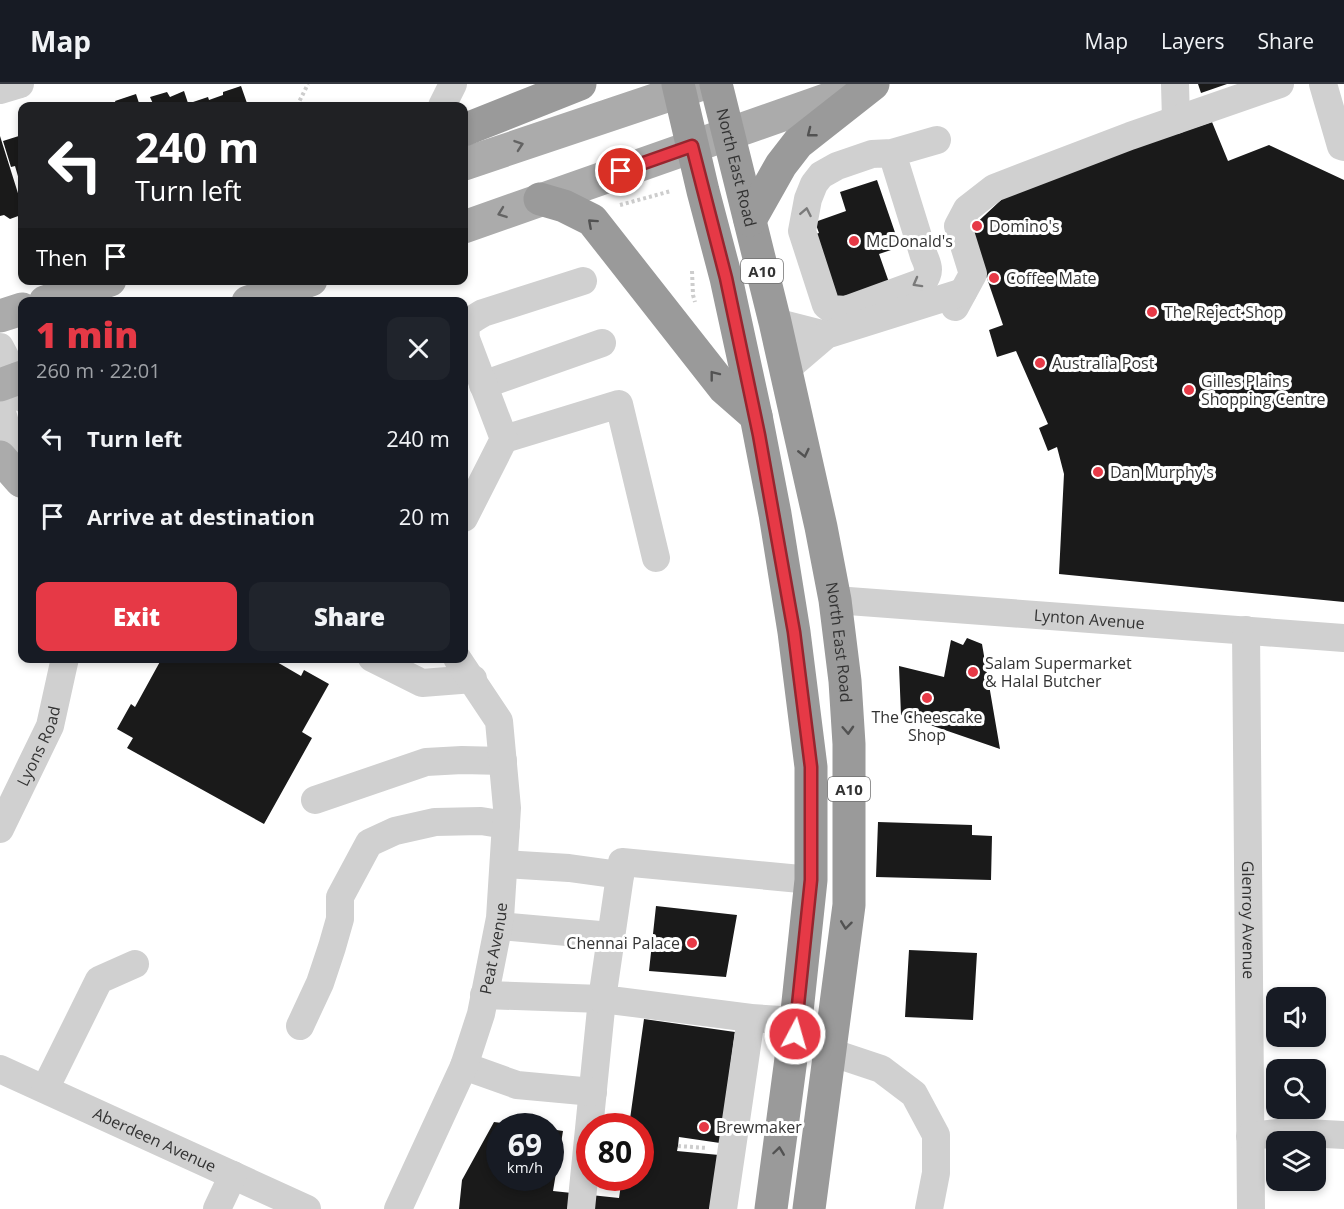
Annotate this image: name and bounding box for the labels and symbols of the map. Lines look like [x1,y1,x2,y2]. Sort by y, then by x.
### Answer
street label: North East Road [711,106,762,229]
one-way arrow [807,125,818,136]
one-way arrow [513,140,524,153]
pin [595,145,646,196]
one-way arrow [497,205,508,218]
one-way arrow [799,207,812,217]
place label: Domino's [989,215,1060,237]
one-way arrow [588,219,599,230]
marker: Domino's [970,219,984,233]
place label: McDonald's [866,230,953,252]
marker: McDonald's [847,234,861,248]
road number: A10 [741,259,783,283]
place label: Coffee Mate [1006,267,1097,289]
marker: Coffee Mate [987,271,1001,285]
one-way arrow [912,276,923,287]
place label: The Reject Shop [1164,301,1283,323]
marker: The Reject Shop [1145,305,1159,319]
place label: Australia Post [1052,352,1155,374]
marker: Australia Post [1033,356,1047,370]
place label: Gilles Plains Shopping Centre [1201,370,1326,410]
one-way arrow [710,371,721,382]
marker: Gilles Plains Shopping Centre [1182,383,1196,397]
one-way arrow [797,448,810,458]
place label: Dan Murphy's [1110,461,1214,483]
marker: Dan Murphy's [1091,465,1105,479]
street label: North East Road [821,580,857,703]
street label: Lynton Avenue [1033,604,1146,634]
place label: Salam Supermarket & Halal Butcher [985,652,1132,692]
marker: Salam Supermarket & Halal Butcher [966,665,980,679]
marker: The Cheescake Shop [920,691,934,705]
street label: Lyons Road [12,704,65,790]
place label: The Cheescake Shop [871,706,983,746]
one-way arrow [841,726,854,735]
road number: A10 [828,777,870,801]
street label: Glenroy Avenue [1237,861,1260,979]
street label: Peat Avenue [474,902,512,996]
one-way arrow [841,920,853,930]
place label: Chennai Palace [566,932,680,954]
marker: Chennai Palace [685,936,699,950]
position arrow [763,1002,827,1066]
street label: Aberdeen Avenue [90,1102,220,1177]
speed limit sign: 80 [576,1113,654,1191]
place label: Brewmaker [716,1116,802,1138]
marker: Brewmaker [697,1120,711,1134]
one-way arrow [773,1146,785,1156]

